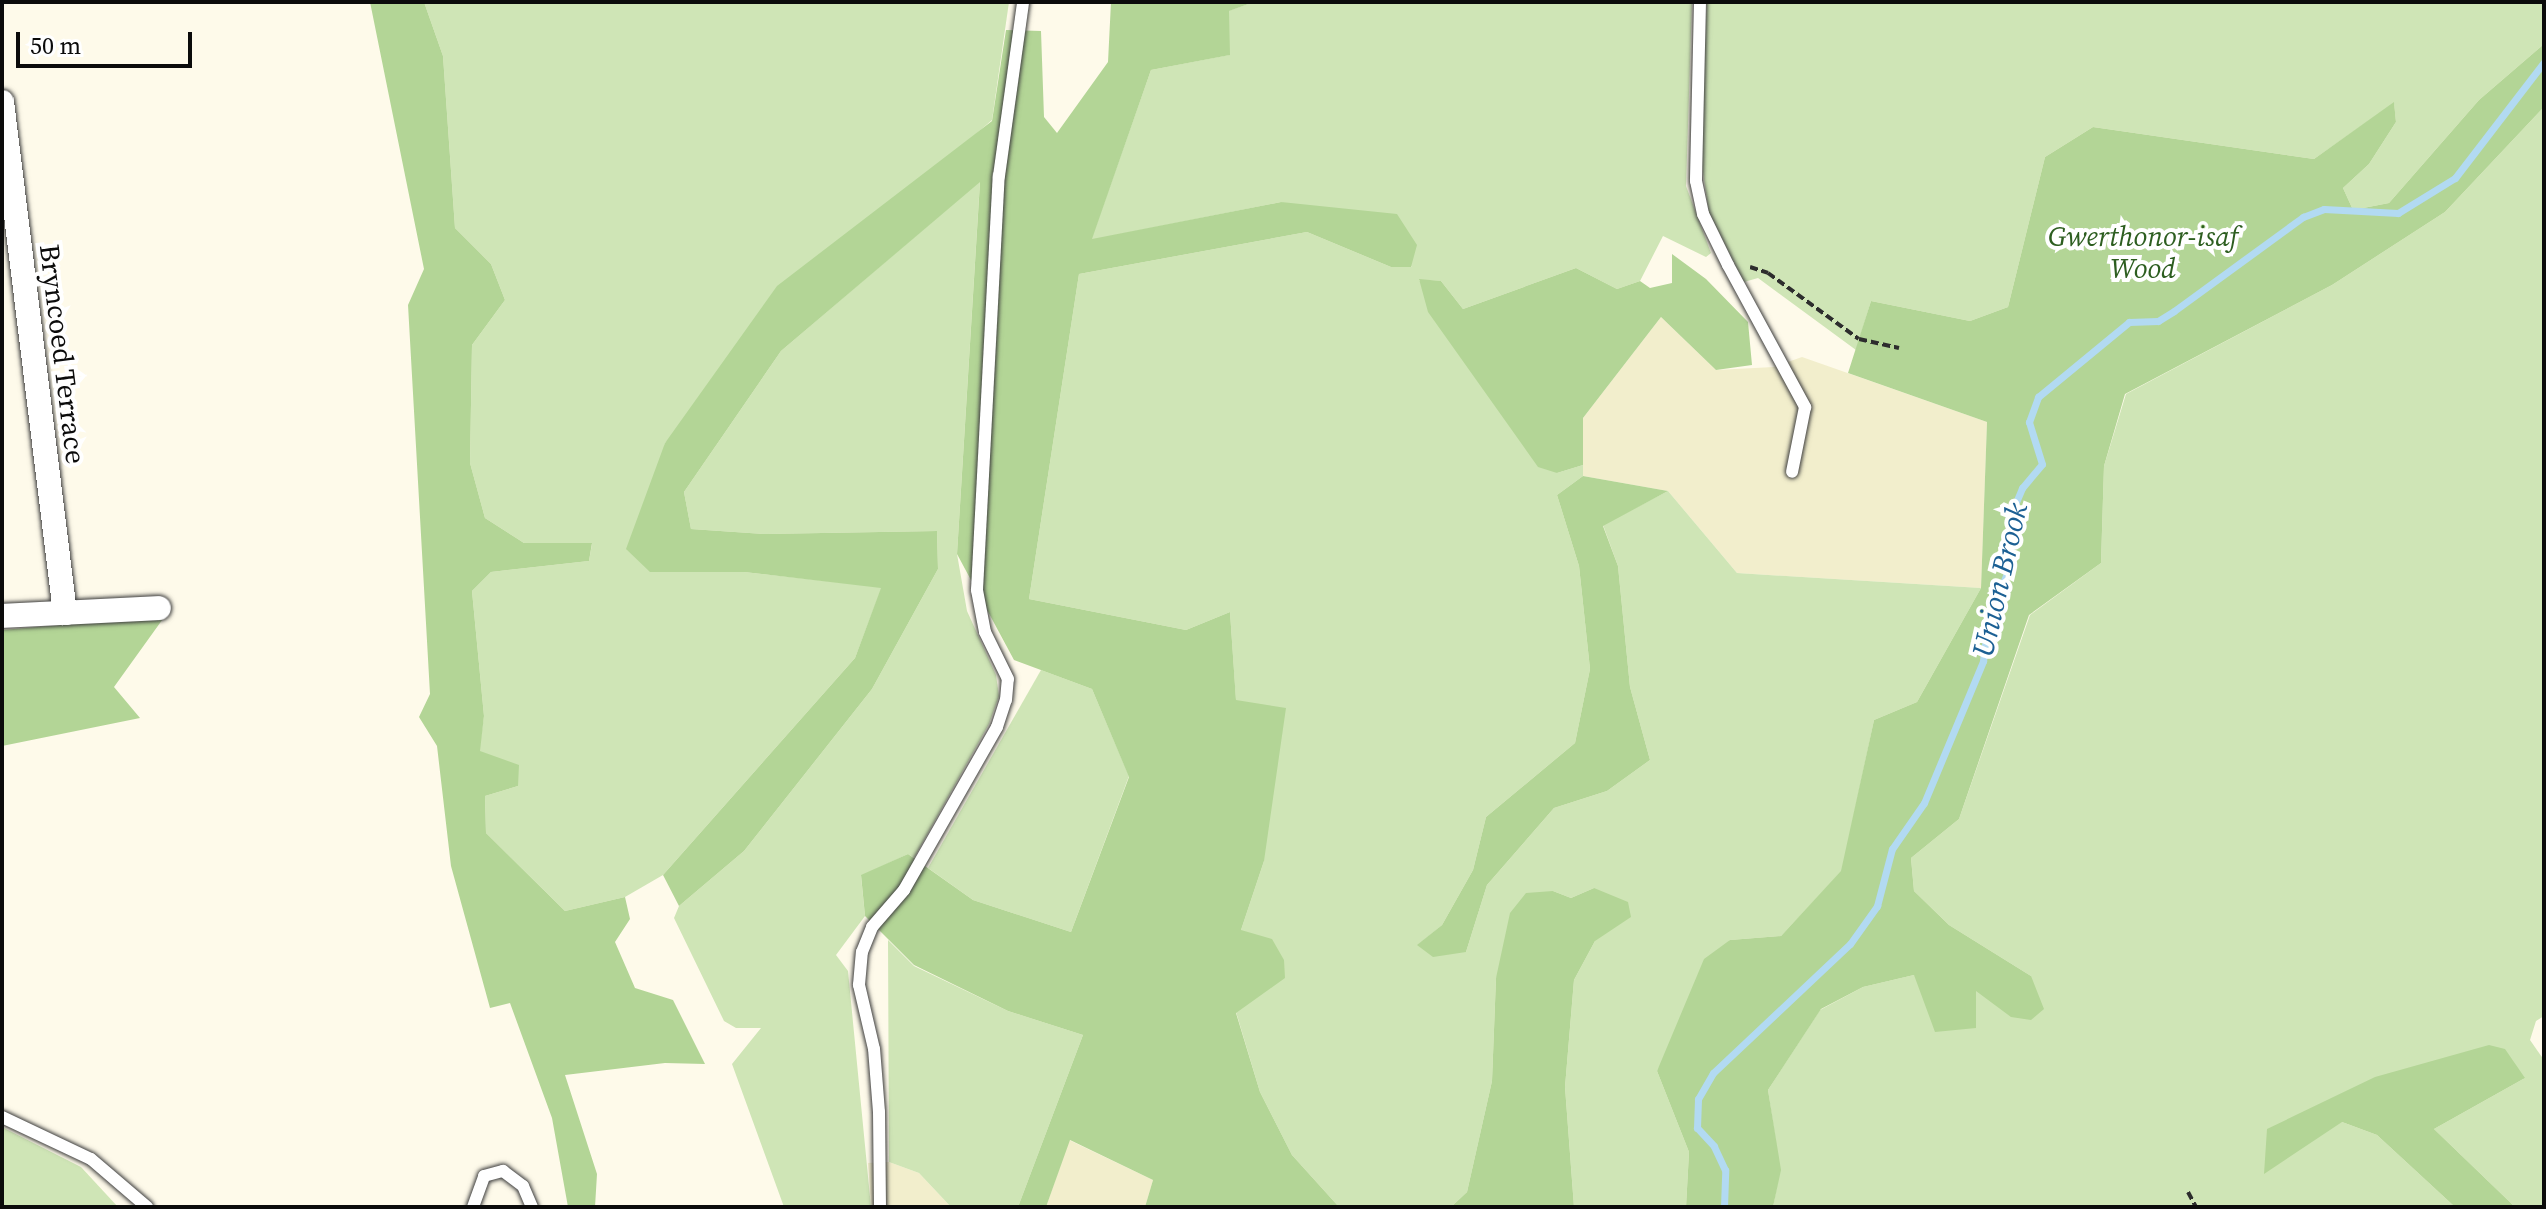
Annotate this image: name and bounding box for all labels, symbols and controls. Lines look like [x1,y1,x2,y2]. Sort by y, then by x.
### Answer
scale bar [20,16,196,66]
text: 50 m [30,29,81,62]
park label: Gwerthonor-isaf Wood [2048,219,2238,285]
street label: Bryncoed Terrace [33,242,93,466]
water label: Union Brook [1965,499,2035,661]

